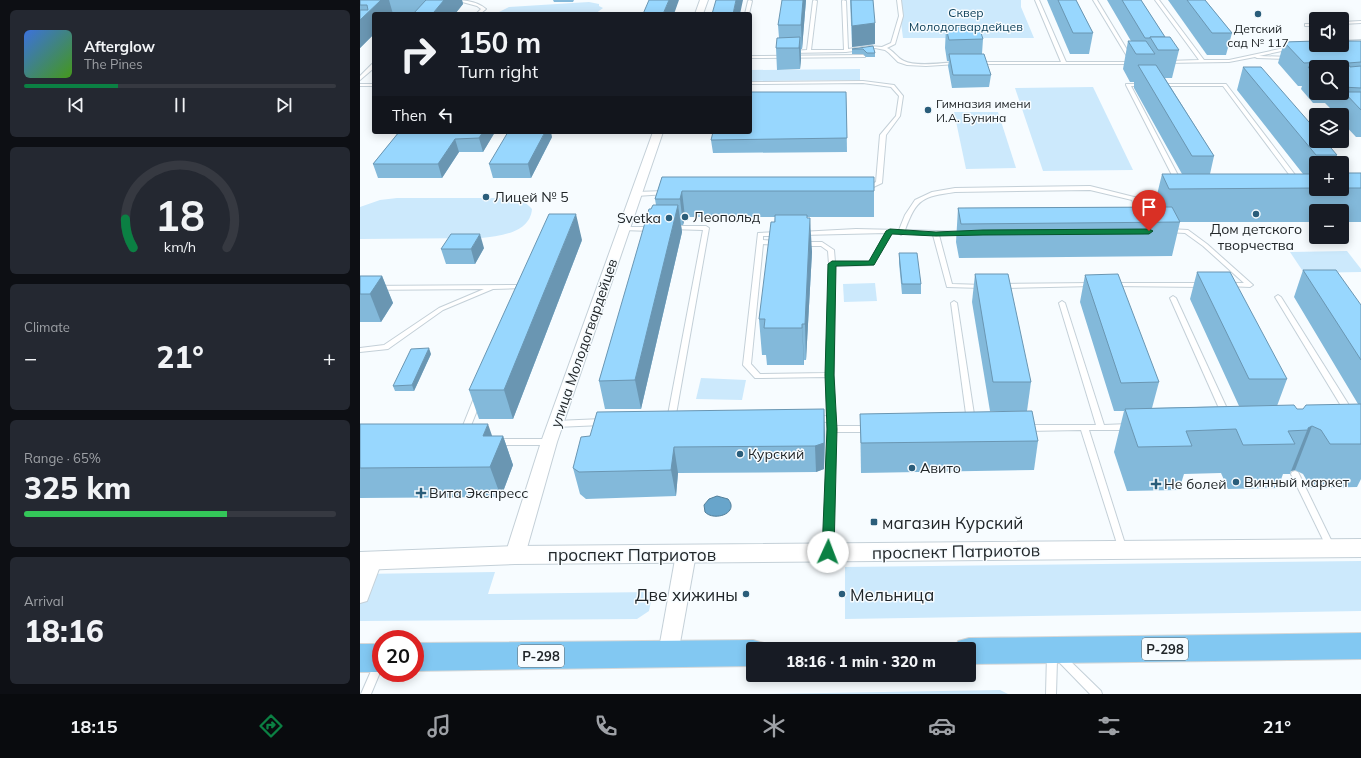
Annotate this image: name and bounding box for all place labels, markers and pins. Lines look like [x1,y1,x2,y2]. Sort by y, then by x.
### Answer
marker: Детский сад № 117 [1253,9,1263,19]
place label: Детский сад № 117 [1227,21,1289,50]
place label: Гимназия имени И.А. Бунина [936,96,1031,125]
marker: Гимназия имени И.А. Бунина [923,105,933,115]
place label: Лицей № 5 [494,188,569,206]
pin [1132,190,1166,231]
marker: Лицей № 5 [481,192,491,202]
place label: Леопольд [693,208,761,226]
place label: Svetka [617,209,661,227]
marker: Дом детского творчества [1251,209,1261,219]
marker: Леопольд [680,212,690,222]
marker: Svetka [664,213,674,223]
place label: Дом детского творчества [1210,220,1302,254]
place label: Курский [748,445,804,463]
marker: Курский [735,449,745,459]
place label: Авито [920,459,961,477]
marker: Авито [907,463,917,473]
place label: Винный маркет [1244,473,1350,491]
place label: Не болей [1164,475,1227,493]
marker: Винный маркет [1231,477,1241,487]
marker: Не болей [1151,479,1161,489]
place label: Вита Экспресс [429,484,528,502]
marker: Вита Экспресс [416,488,426,498]
place label: магазин Курский [882,512,1023,534]
marker: магазин Курский [869,517,879,527]
place label: Две хижины [635,584,738,605]
place label: Мельница [850,584,934,605]
marker: Две хижины [741,589,751,599]
marker: Мельница [837,589,847,599]

